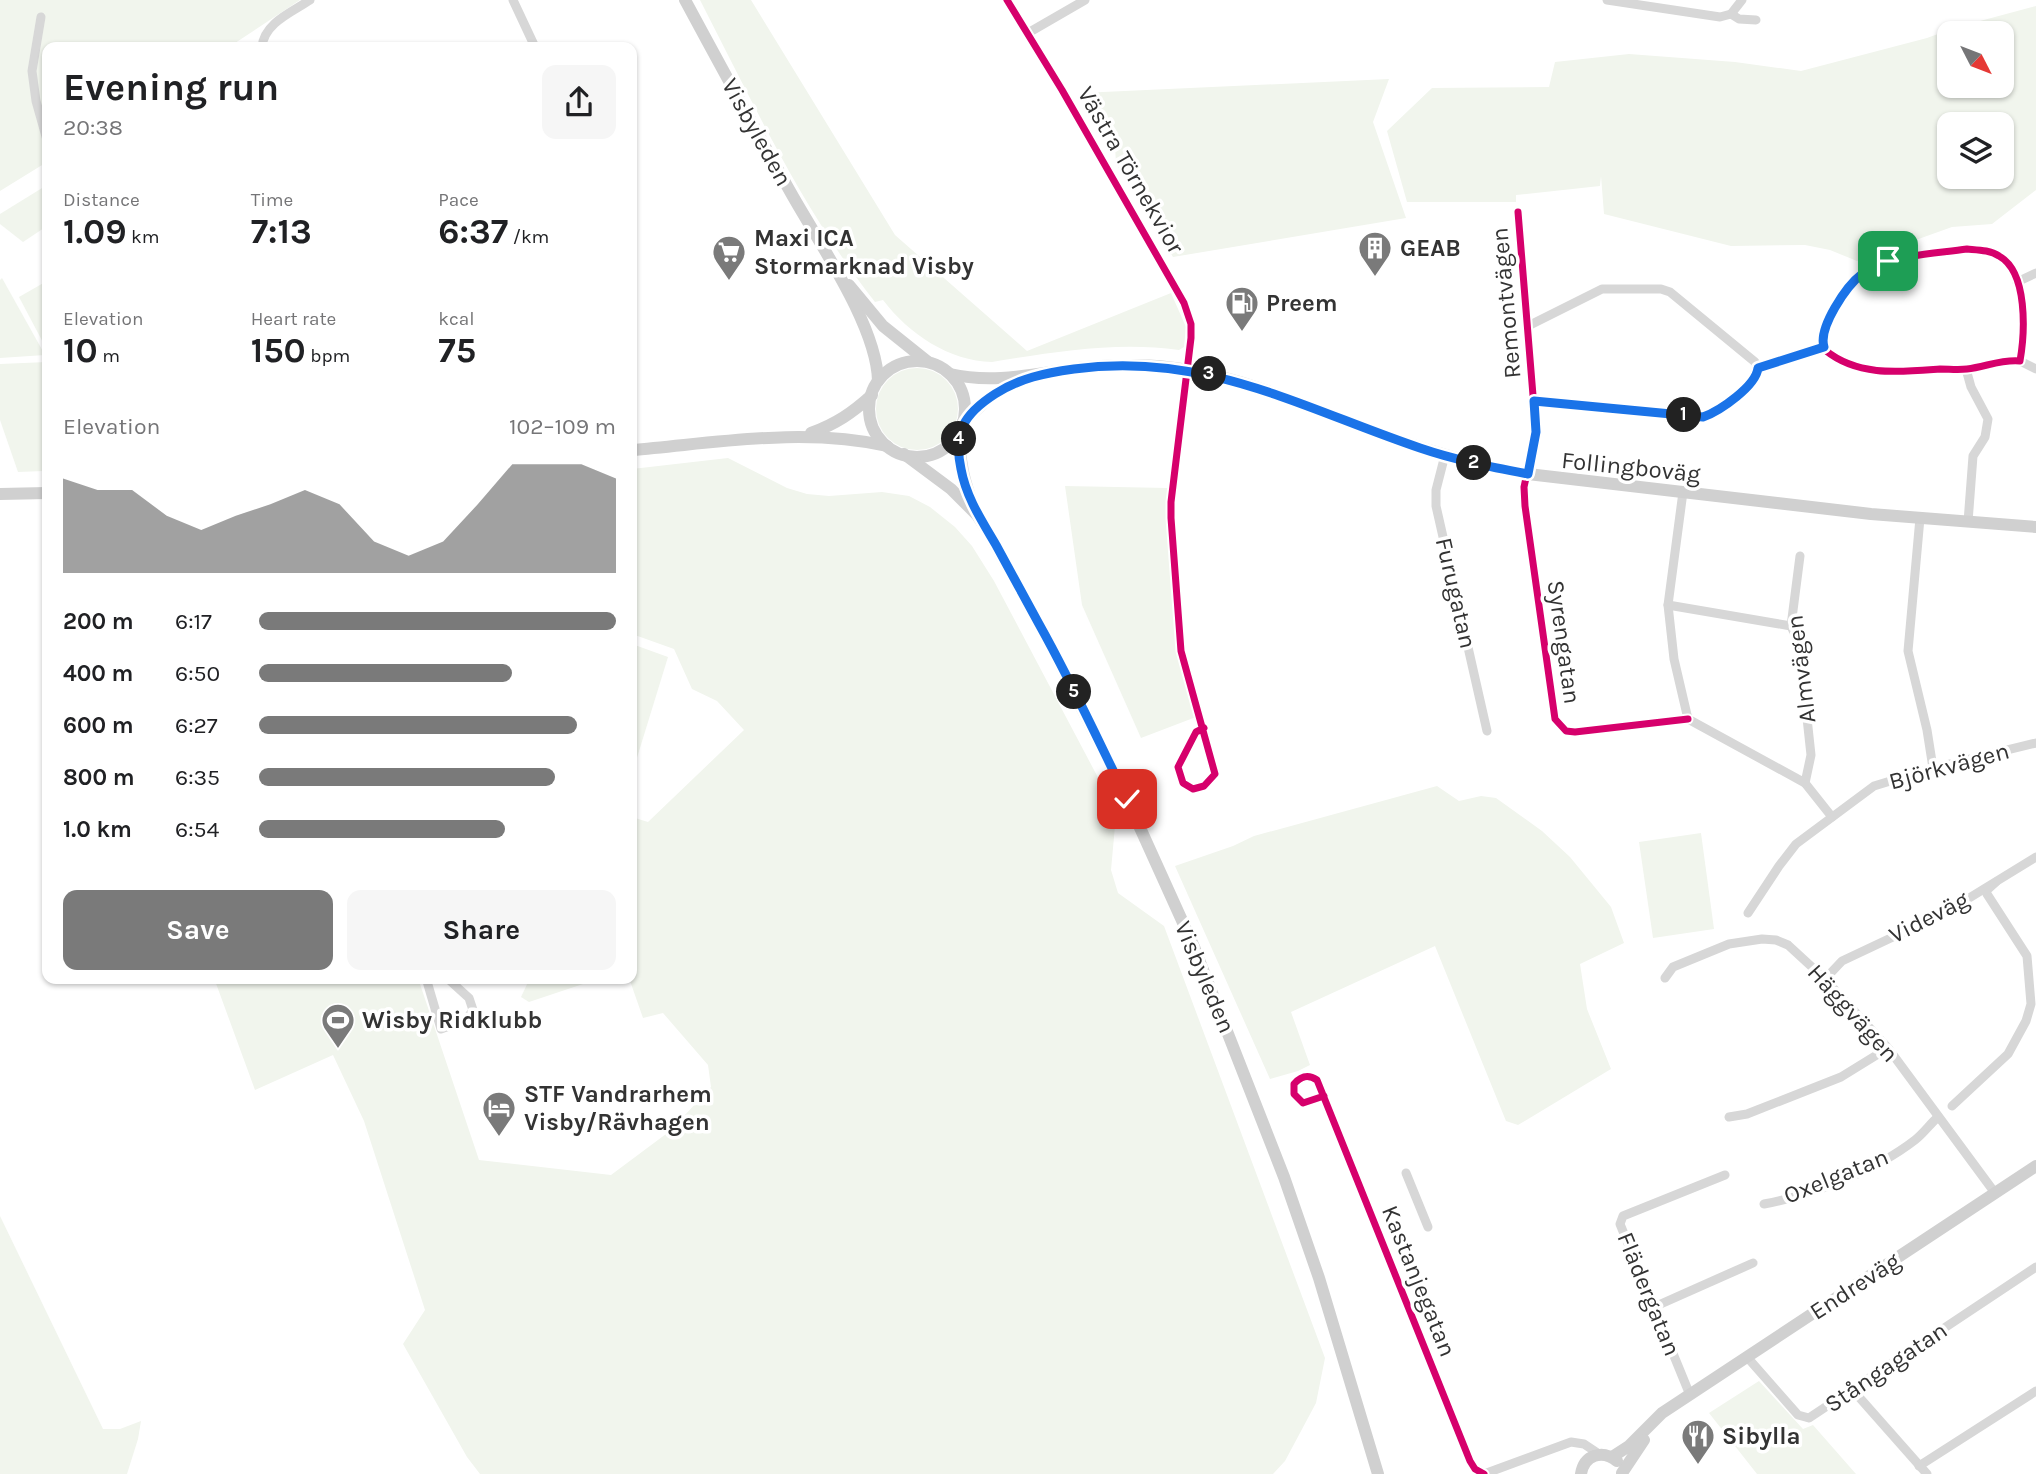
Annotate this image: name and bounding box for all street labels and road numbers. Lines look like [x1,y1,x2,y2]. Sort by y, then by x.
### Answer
street label: Visbyleden [716,73,798,191]
street label: Västra Törnekvior [1072,81,1190,259]
street label: Remontvägen [1485,226,1527,380]
street label: Follingboväg [1560,446,1702,488]
street label: Furugatan [1430,535,1482,651]
street label: Syrengatan [1541,578,1587,706]
street label: Almvägen [1780,613,1822,725]
street label: Björkvägen [1886,737,2012,795]
street label: Videväg [1884,885,1974,949]
street label: Visbyleden [1169,917,1241,1037]
street label: Häggvägen [1802,958,1904,1068]
street label: Oxelgatan [1780,1142,1892,1210]
street label: Kastanjegatan [1376,1201,1462,1361]
street label: Flädergatan [1612,1228,1686,1360]
street label: Endreväg [1805,1246,1906,1326]
street label: Stångagatan [1820,1316,1952,1418]

